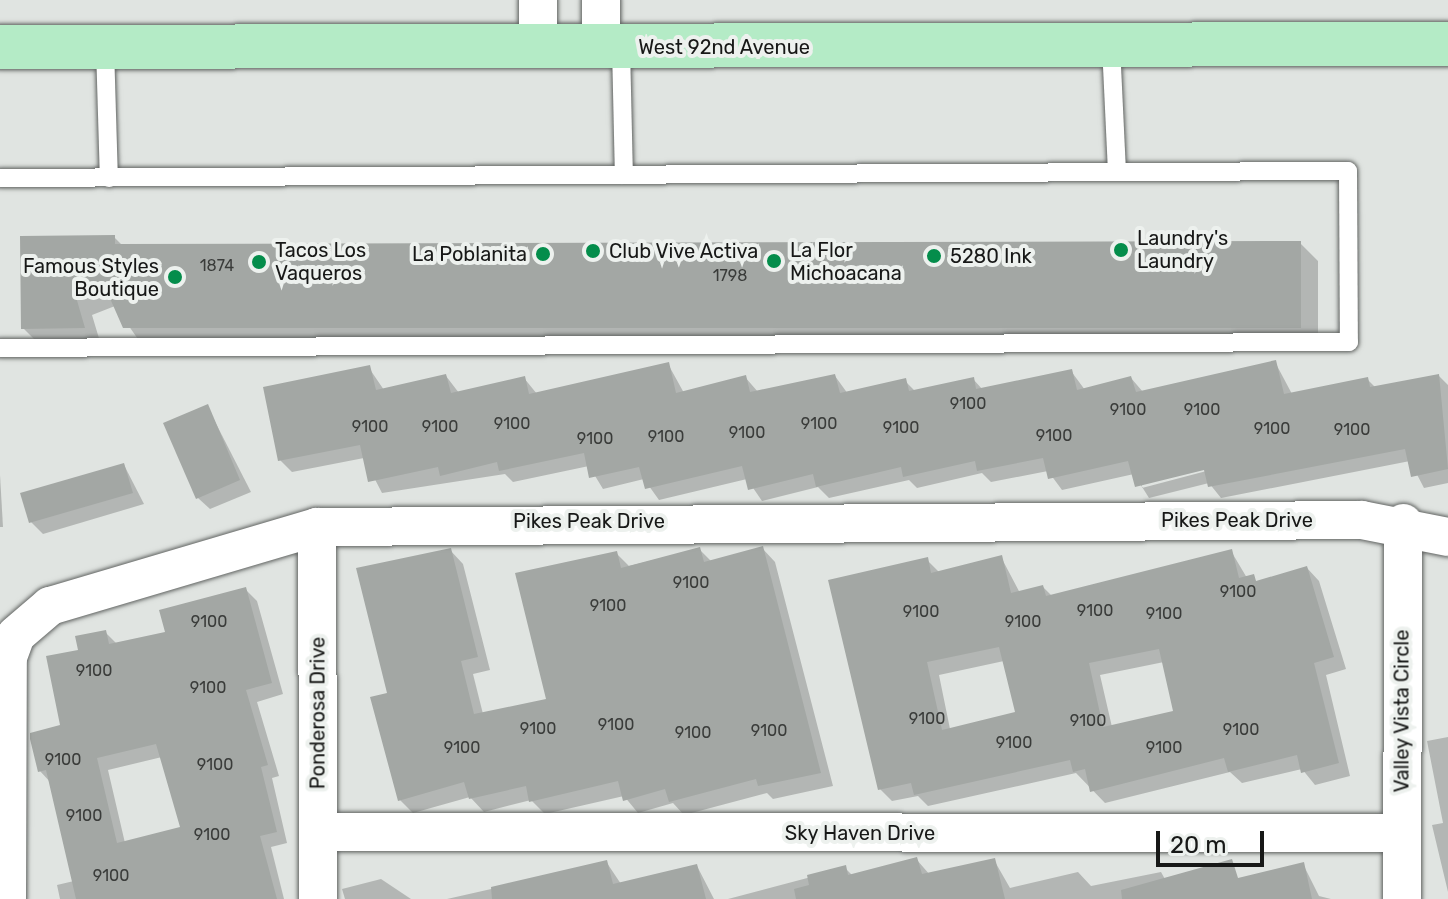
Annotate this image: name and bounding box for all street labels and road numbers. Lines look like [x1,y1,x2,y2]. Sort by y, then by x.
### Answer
street label: West 92nd Avenue [638,35,810,59]
street label: Pikes Peak Drive [1161,508,1313,532]
street label: Pikes Peak Drive [513,509,665,533]
street label: Valley Vista Circle [1390,629,1414,793]
street label: Ponderosa Drive [306,637,330,789]
street label: Sky Haven Drive [785,821,935,845]

